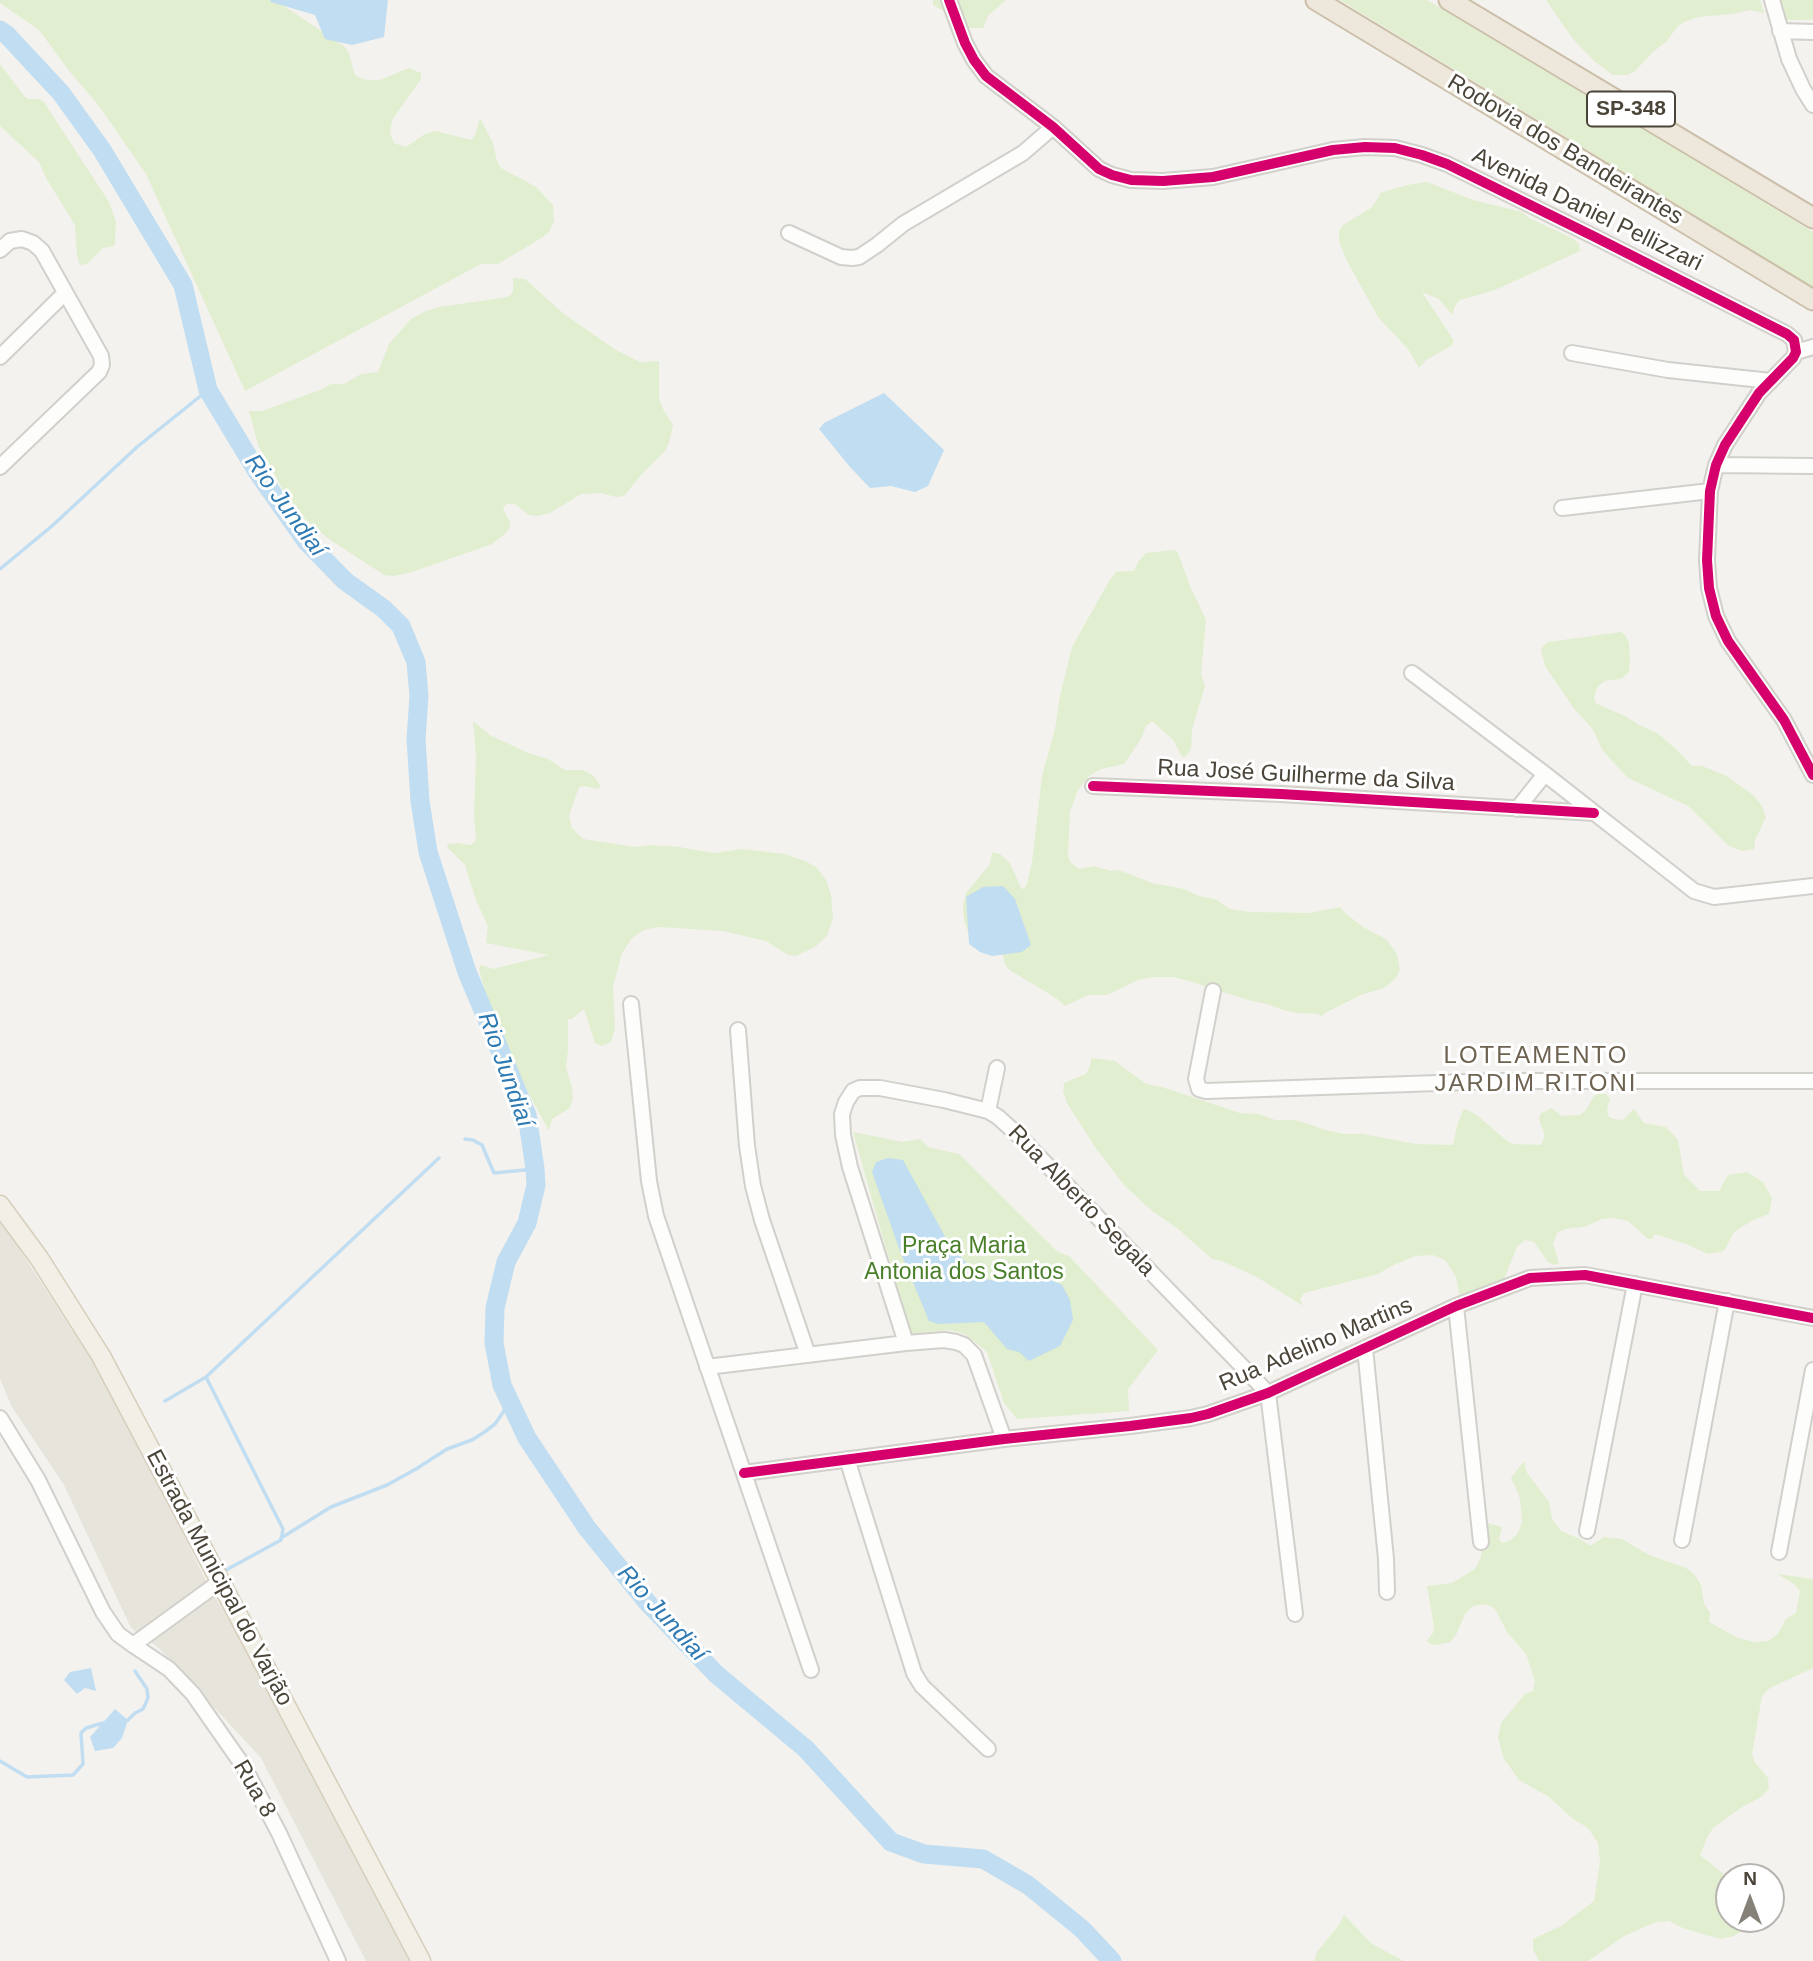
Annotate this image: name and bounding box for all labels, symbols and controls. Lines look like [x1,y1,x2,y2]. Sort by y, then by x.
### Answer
street label: Rodovia dos Bandeirantes [1442,69,1688,231]
road number: SP-348 [1587,92,1675,126]
street label: Avenida Daniel Pellizzari [1467,142,1707,278]
water label: Rio Jundiaí [238,449,332,563]
street label: Rua José Guilherme da Silva [1157,754,1455,798]
water label: Rio Jundiaí [471,1009,539,1131]
district label: LOTEAMENTO JARDIM RITONI [1436,1042,1636,1098]
street label: Rua Alberto Segala [1002,1120,1160,1282]
park label: Praça Maria Antonia dos Santos [864,1233,1064,1287]
street label: Rua Adelino Martins [1215,1292,1417,1398]
street label: Estrada Municipal do Varjão [140,1445,298,1711]
water label: Rio Jundiaí [611,1560,713,1668]
street label: Rua 8 [227,1756,281,1822]
north arrow [1715,1863,1785,1933]
text: N [1743,1868,1757,1889]

